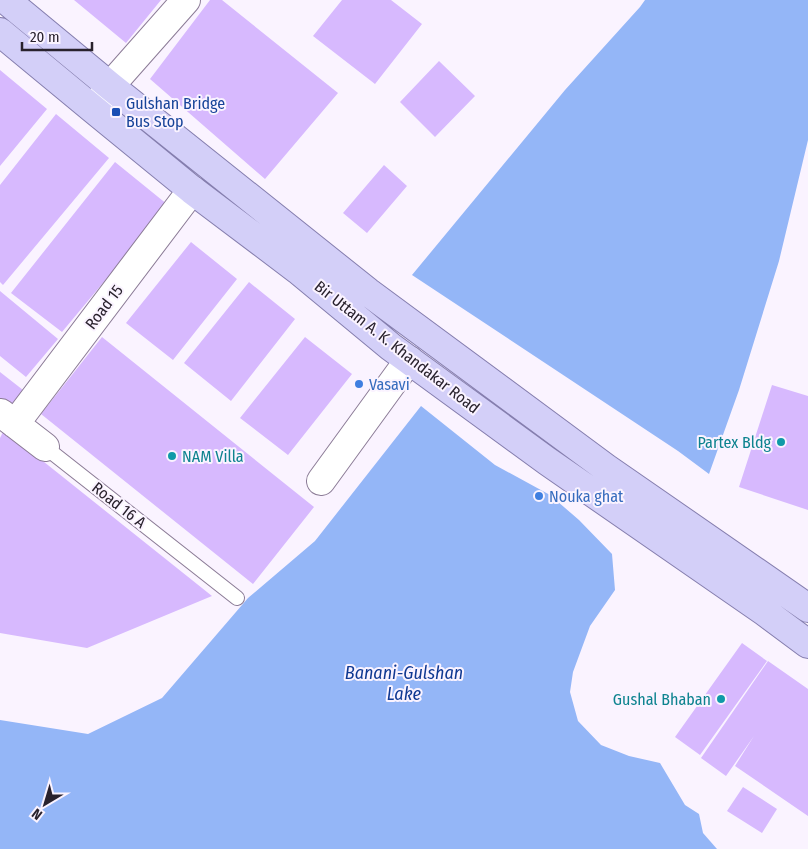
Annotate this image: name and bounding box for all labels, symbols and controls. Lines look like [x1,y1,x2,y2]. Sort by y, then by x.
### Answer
scale bar [22,20,92,52]
text: 20 m [30,28,60,46]
place label: Gulshan Bridge Bus Stop [126,94,225,131]
marker: Gulshan Bridge Bus Stop [110,106,122,118]
street label: Bir Uttam A. K. Khandakar Road [311,277,483,417]
street label: Road 15 [81,281,127,333]
place label: Vasavi [369,375,410,394]
marker: Vasavi [353,378,365,390]
place label: Partex Bldg [698,433,771,452]
marker: Partex Bldg [775,436,787,448]
place label: NAM Villa [182,447,244,466]
marker: NAM Villa [166,450,178,462]
street label: Road 16 A [88,478,150,532]
place label: Nouka ghat [549,487,624,506]
marker: Nouka ghat [533,490,545,502]
water label: Banani-Gulshan Lake [345,662,463,705]
place label: Gushal Bhaban [613,690,711,709]
marker: Gushal Bhaban [715,693,727,705]
north arrow [20,779,70,829]
text: N [29,805,46,823]

